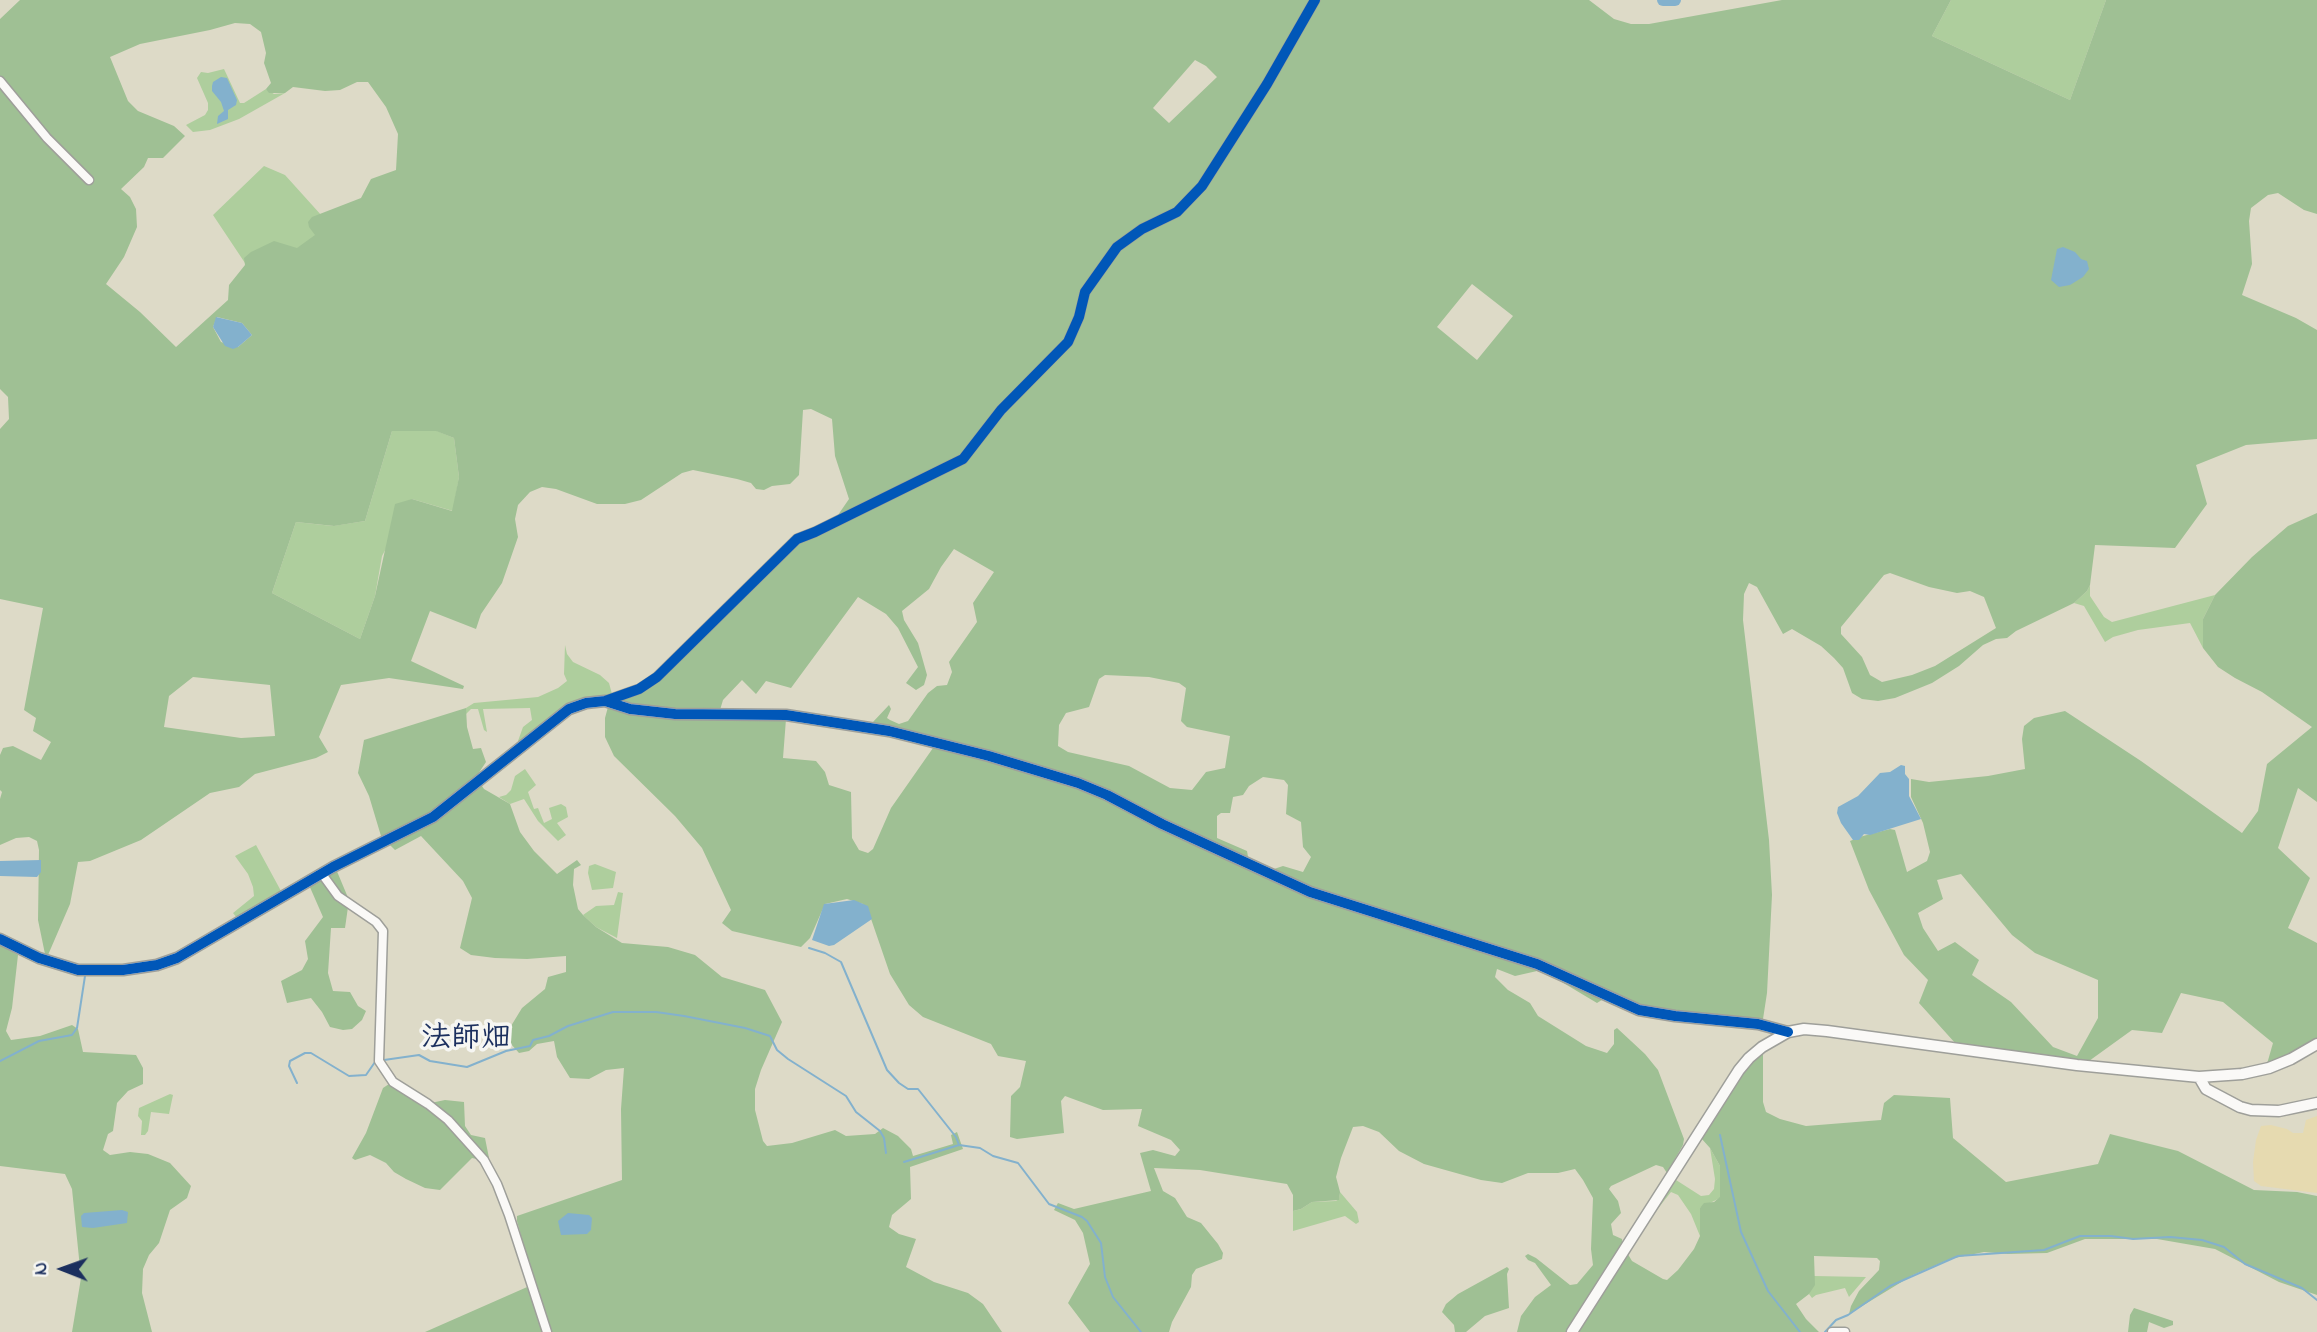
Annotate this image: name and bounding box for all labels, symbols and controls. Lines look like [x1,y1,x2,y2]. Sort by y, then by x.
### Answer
district label: 法師畑 [421,1023,511,1059]
north arrow [28,1234,98,1304]
text: N [28,1262,55,1275]

